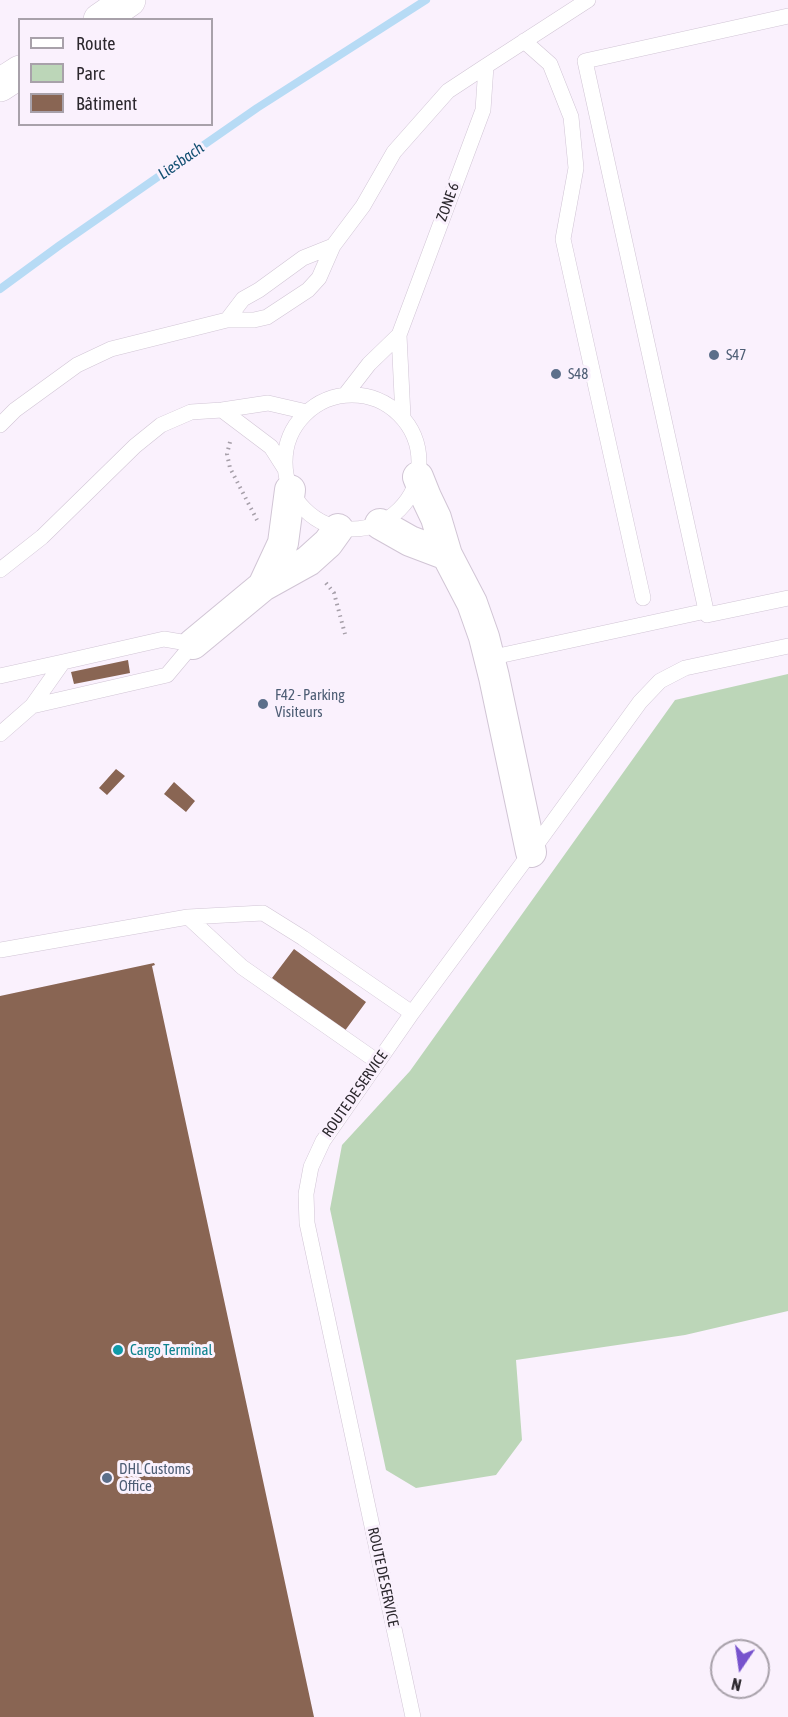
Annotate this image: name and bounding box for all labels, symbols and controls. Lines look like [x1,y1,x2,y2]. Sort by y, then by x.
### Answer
legend [18,18,213,126]
text: Route [76,33,115,54]
text: Parc [76,63,105,84]
text: Bâtiment [76,93,137,114]
water label: Liesbach [154,138,208,184]
street label: ZONE 6 [433,180,463,224]
place label: S47 [726,346,746,364]
marker: S47 [707,348,721,362]
place label: S48 [568,365,588,383]
marker: S48 [549,367,563,381]
place label: F42 - Parking Visiteurs [275,686,345,721]
marker: F42 - Parking Visiteurs [256,697,270,711]
street label: ROUTE DE SERVICE [319,1047,391,1141]
place label: Cargo Terminal [130,1341,212,1359]
marker: Cargo Terminal [111,1343,125,1357]
place label: DHL Customs Office [119,1460,191,1495]
marker: DHL Customs Office [100,1471,114,1485]
street label: ROUTE DE SERVICE [364,1526,402,1628]
north arrow [710,1639,770,1699]
text: N [730,1675,743,1694]

